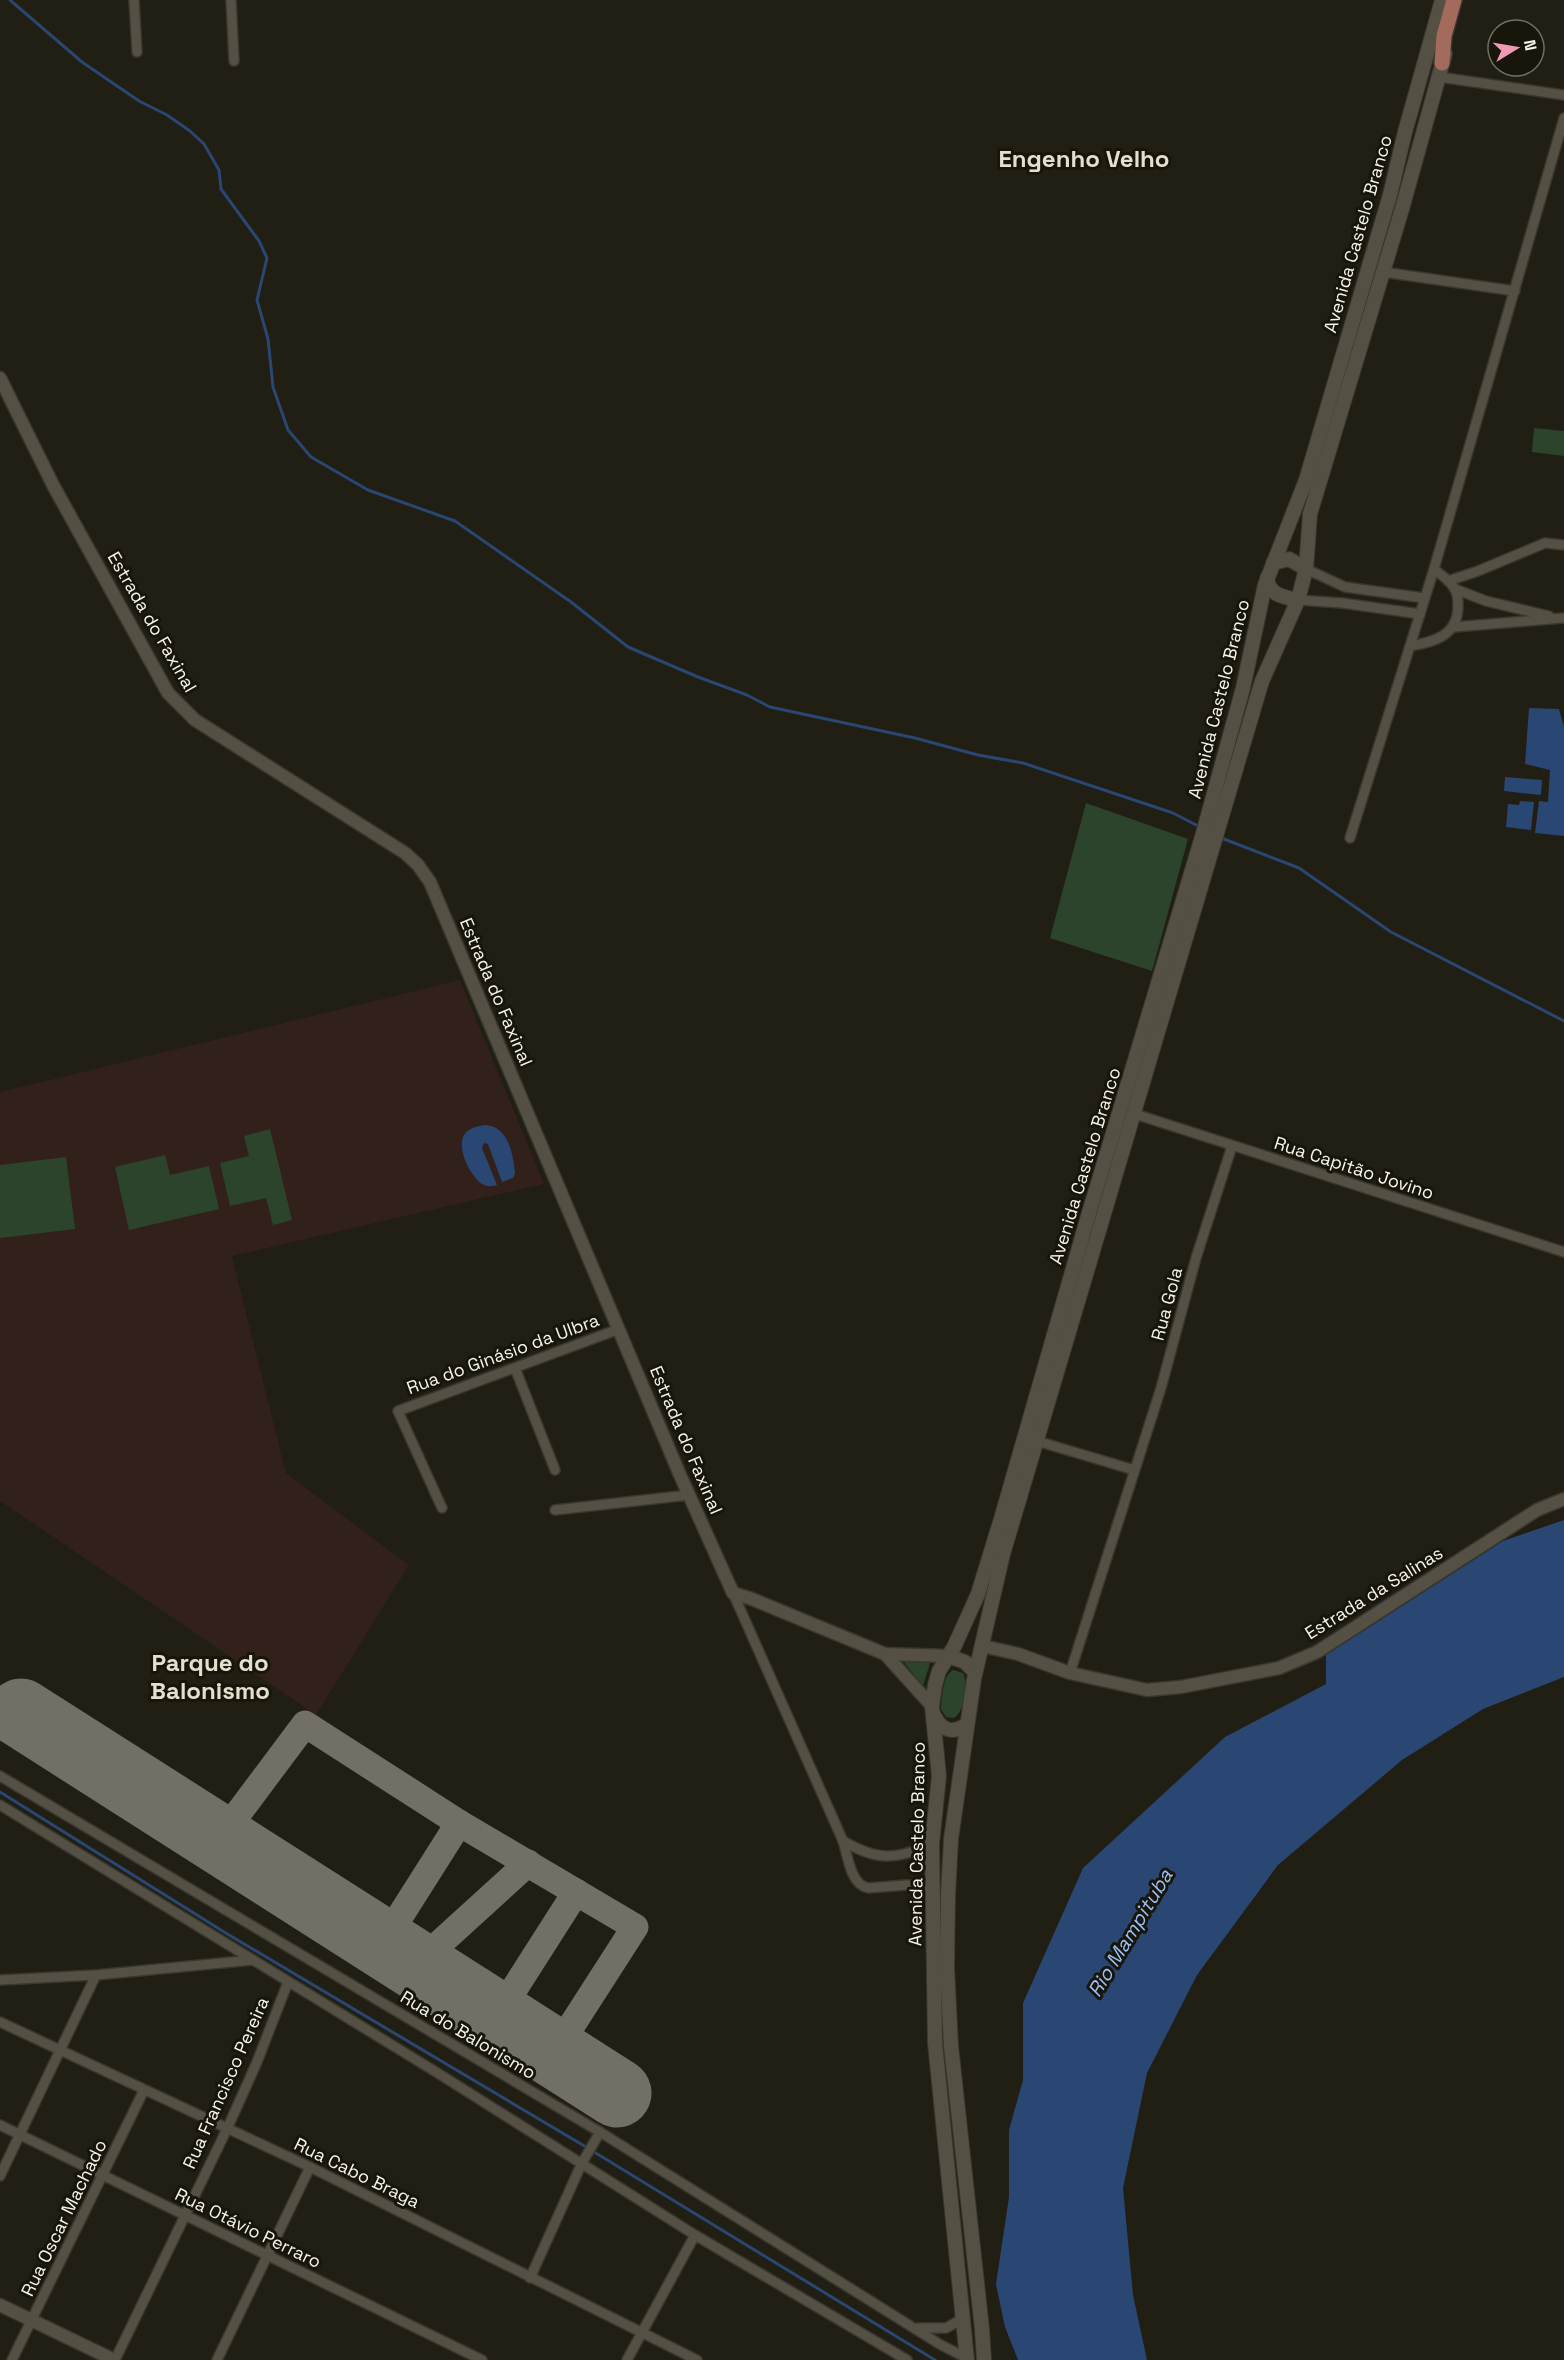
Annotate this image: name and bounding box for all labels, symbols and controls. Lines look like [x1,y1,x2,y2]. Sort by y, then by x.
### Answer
north arrow [1486,18,1546,78]
text: N [1519,38,1542,53]
street label: Avenida Castelo Branco [1318,132,1397,335]
district label: Engenho Velho [998,143,1170,174]
street label: Estrada do Faxinal [103,547,202,696]
street label: Avenida Castelo Branco [1183,597,1254,801]
street label: Estrada do Faxinal [455,914,538,1069]
street label: Avenida Castelo Branco [1044,1065,1125,1267]
street label: Rua Capitão Jovino [1271,1131,1437,1204]
street label: Rua Gola [1146,1265,1187,1343]
street label: Rua do Ginásio da Ulbra [403,1308,602,1399]
street label: Estrada do Faxinal [645,1362,728,1517]
street label: Estrada da Salinas [1300,1541,1447,1644]
district label: Parque do Balonismo [150,1647,270,1706]
street label: Avenida Castelo Branco [903,1742,930,1946]
water label: Rio Mampituba [1082,1864,1179,2002]
street label: Rua do Balonismo [396,1985,540,2084]
street label: Rua Francisco Pereira [177,1993,274,2172]
street label: Rua Cabo Braga [291,2132,424,2213]
street label: Rua Oscar Machado [16,2136,112,2300]
street label: Rua Otávio Perraro [171,2182,325,2273]

